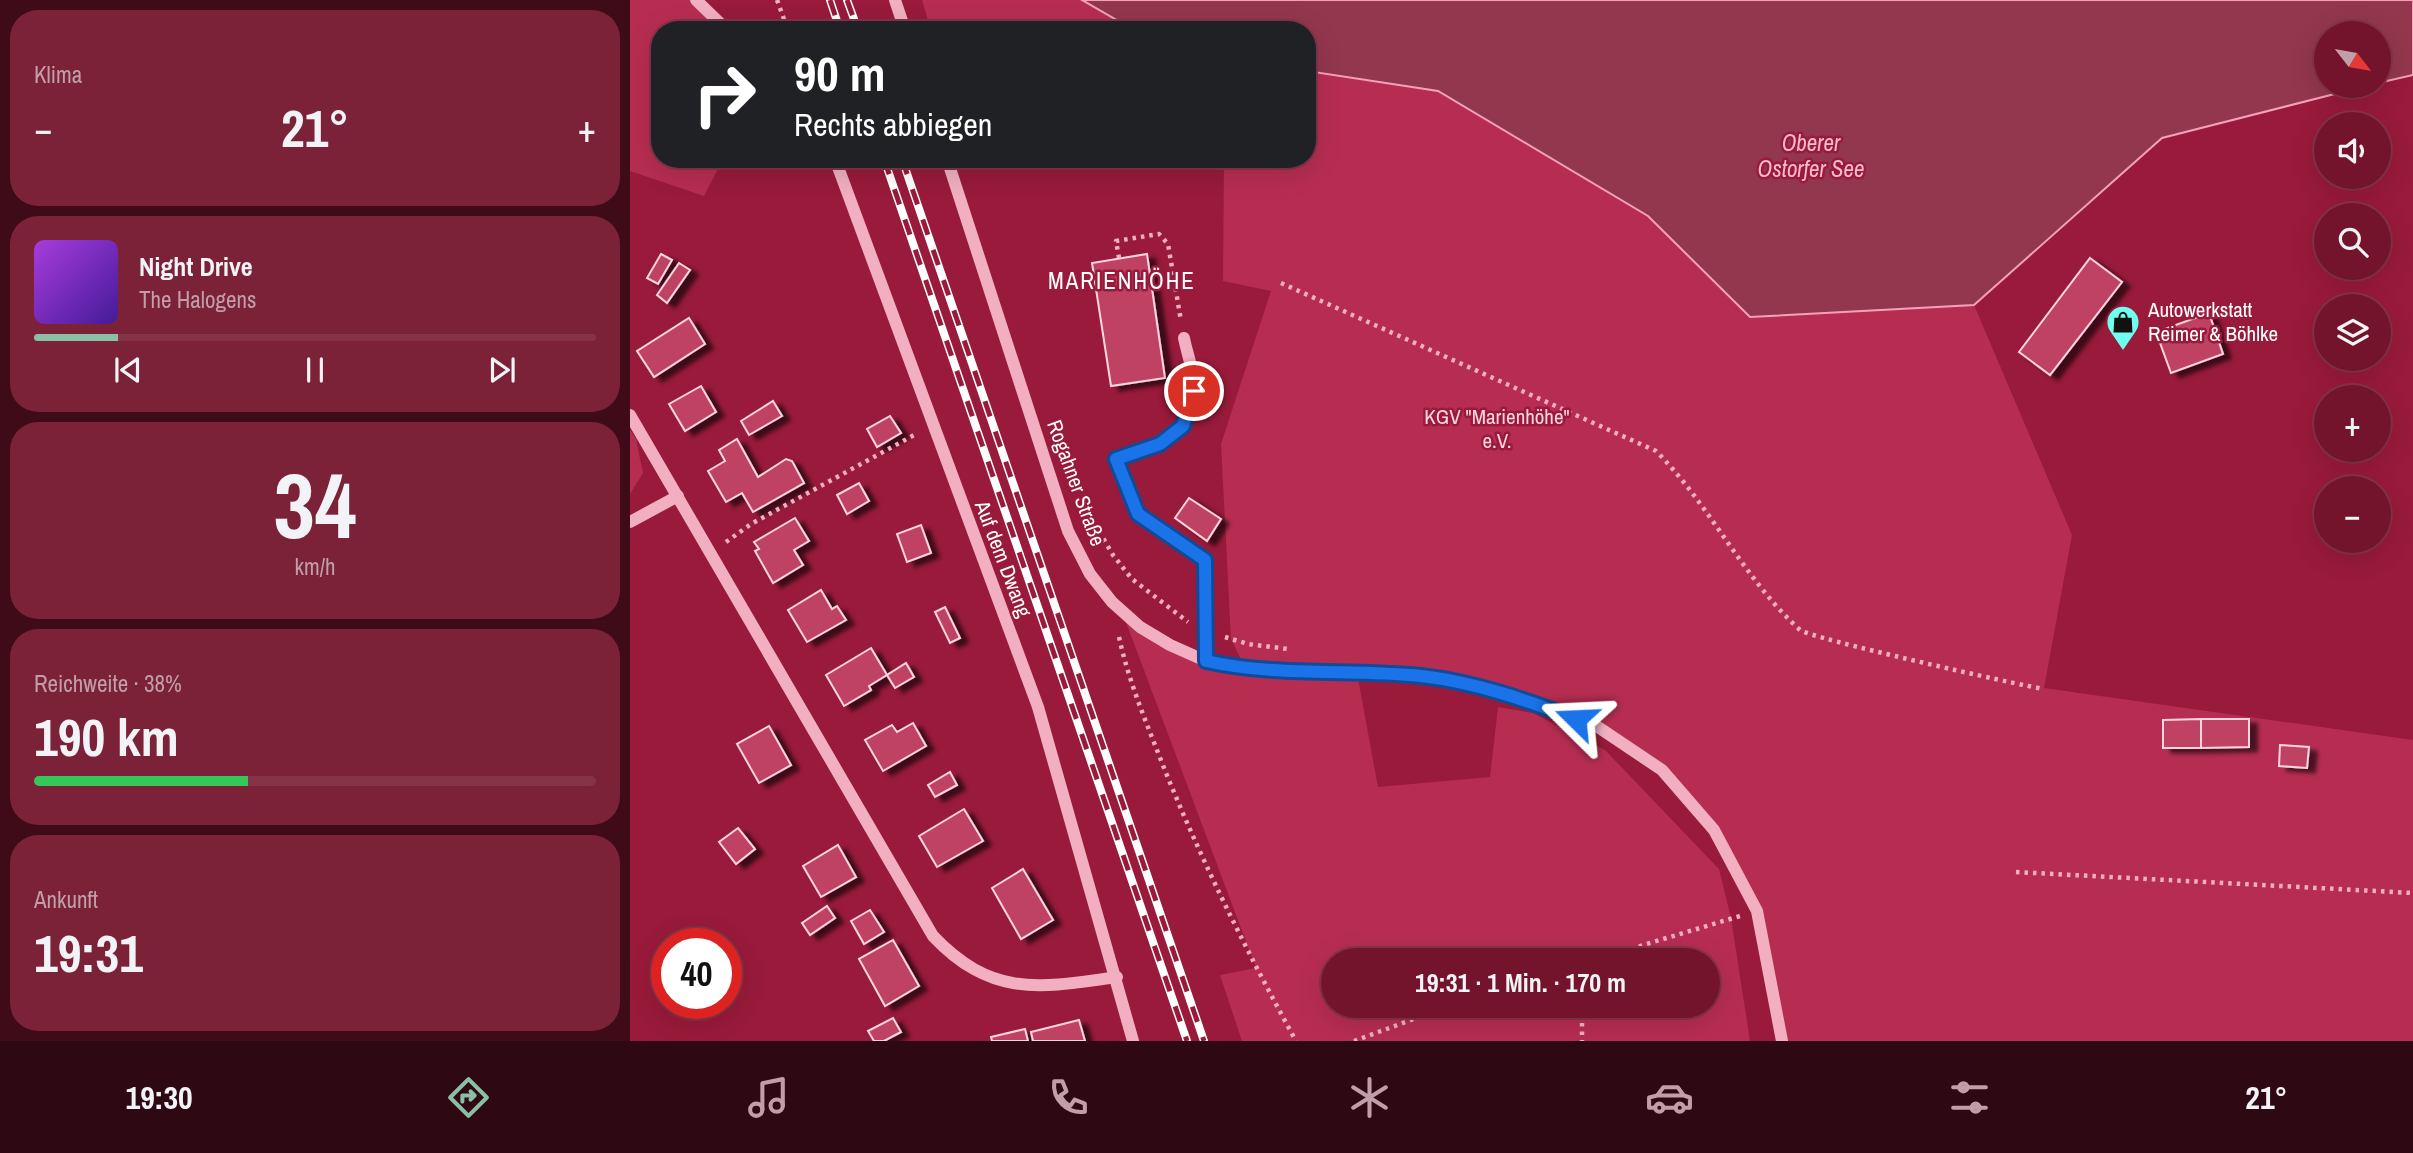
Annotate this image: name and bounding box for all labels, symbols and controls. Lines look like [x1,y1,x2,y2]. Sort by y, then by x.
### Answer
north arrow [2314,21,2390,98]
map controls [2314,21,2391,553]
text: 90 m [794,40,886,106]
icon: right [679,49,770,140]
text: Klima [34,59,82,90]
text: 21° [281,93,349,163]
text: − [34,103,52,154]
text: + [578,103,596,154]
text: Rechts abbiegen [794,103,992,146]
button: sound [2314,112,2391,189]
water label: Oberer Ostorfer See [1758,127,1864,184]
button: search [2314,203,2391,280]
text: Night Drive [139,249,253,284]
district label: MARIENHÖHE [1048,265,1196,296]
text: The Halogens [139,284,256,315]
button: layers [2314,294,2391,371]
place label: Autowerkstatt Reimer & Böhlke [2147,295,2278,348]
shop icon: Autowerkstatt Reimer & Böhlke [2104,303,2142,352]
icon: previous [109,351,147,389]
icon: pause [296,351,334,389]
icon: next [483,351,521,389]
pin [1164,361,1224,421]
icon: arrive [1175,372,1213,410]
button: + [2314,385,2391,462]
park label: KGV "Marienhöhe" e.V. [1424,402,1570,455]
street label: Rogahner Straße [1040,416,1113,550]
text: 34 [274,444,357,566]
button: − [2314,476,2391,553]
street label: Auf dem Dwang [968,496,1039,622]
text: km/h [295,551,335,582]
text: Reichweite · 38% [34,668,182,699]
position arrow [1539,682,1613,756]
text: 190 km [34,702,179,772]
text: Ankunft [34,884,98,915]
text: 19:31 [34,918,143,988]
speed limit sign: 40 [651,928,742,1019]
text: 19:31 · 1 Min. · 170 m [1415,965,1626,1000]
icon: directions [444,1073,493,1122]
icon: music [744,1073,793,1122]
icon: phone [1044,1073,1093,1122]
icon: climate [1345,1073,1394,1122]
icon: car [1645,1073,1694,1122]
icon: filters [1945,1073,1994,1122]
text: 19:30 [126,1076,193,1119]
text: 21° [2245,1076,2287,1119]

